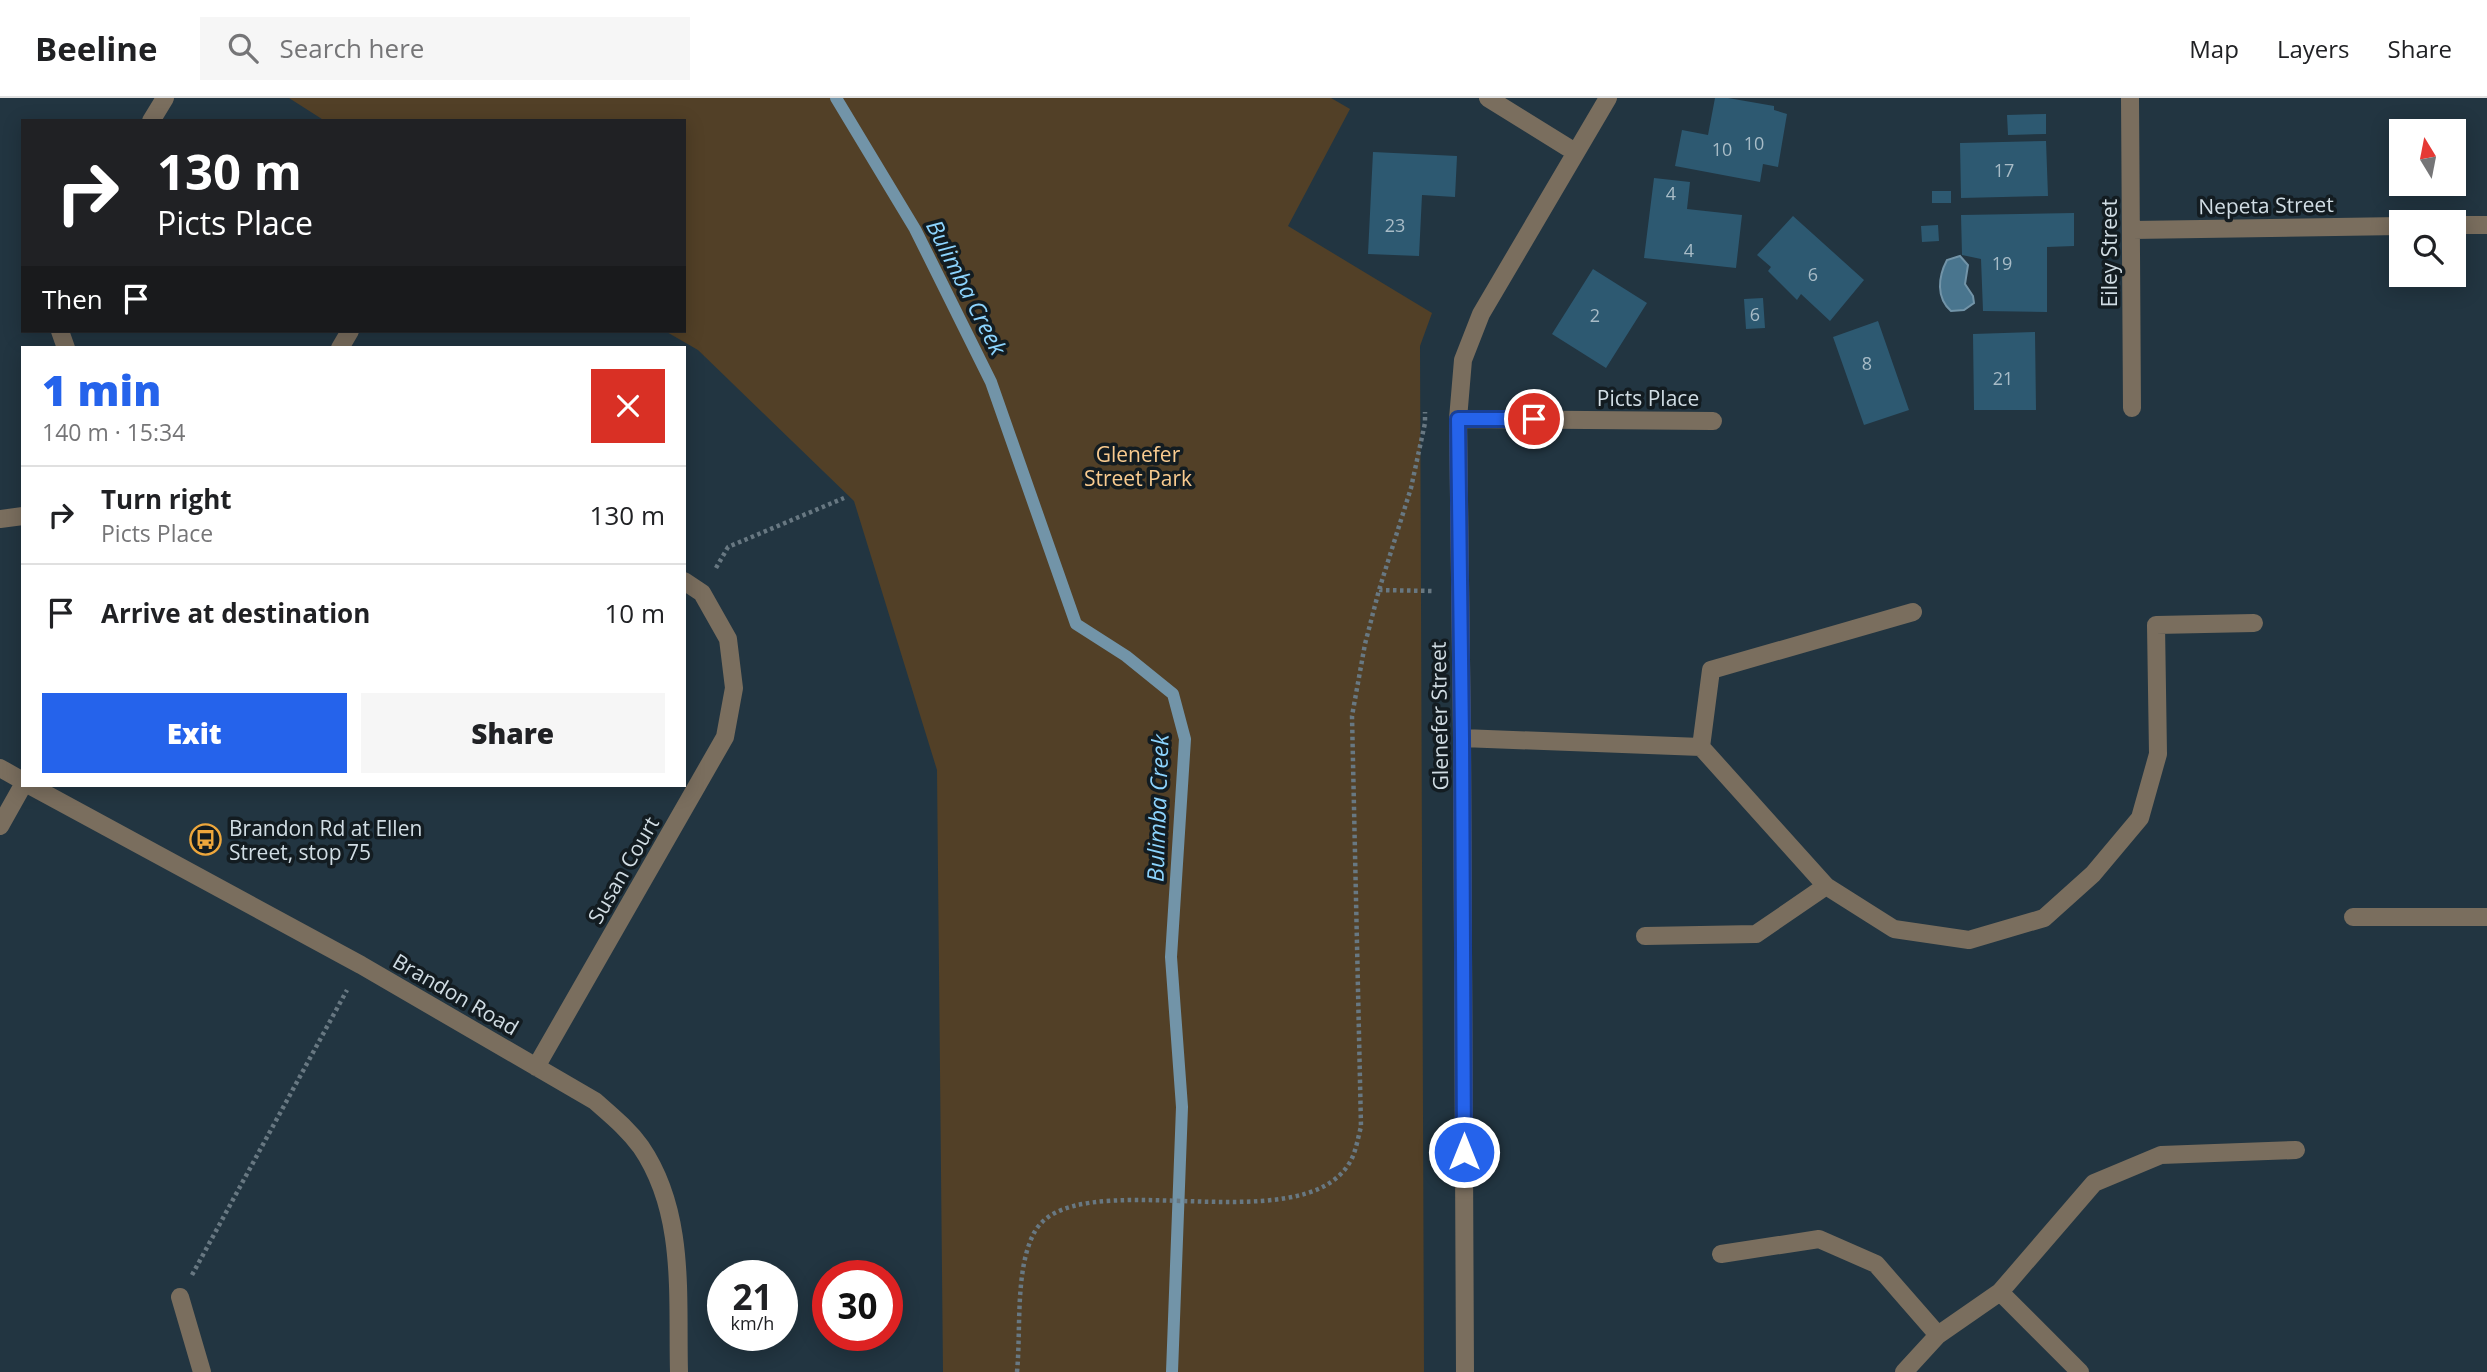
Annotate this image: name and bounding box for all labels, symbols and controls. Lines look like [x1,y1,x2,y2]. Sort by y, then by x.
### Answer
search box [200,17,690,80]
text: Beeline [35,26,158,71]
icon: search [224,29,262,67]
text: Search here [280,30,424,66]
text: Map [2189,32,2239,65]
text: Layers [2277,32,2350,65]
text: Share [2388,32,2452,65]
north arrow [2389,119,2466,196]
map controls [2389,119,2466,287]
house number: 10 [1744,131,1764,155]
house number: 10 [1712,137,1732,161]
text: 130 m [157,138,302,204]
icon: right [42,147,133,238]
house number: 17 [1994,158,2014,182]
house number: 4 [1666,181,1676,205]
street label: Nepeta Street [2198,190,2334,220]
street label: Eiley Street [2095,199,2123,307]
text: Picts Place [157,201,313,244]
button: search [2389,210,2466,287]
house number: 23 [1385,213,1405,237]
water label: Bulimba Creek [919,214,1015,361]
house number: 4 [1684,238,1694,262]
house number: 19 [1992,251,2012,275]
house number: 6 [1808,262,1818,286]
icon: arrive [117,280,155,318]
text: Then [42,281,103,317]
house number: 6 [1750,302,1760,326]
house number: 2 [1590,303,1600,327]
house number: 8 [1862,351,1872,375]
text: 1 min [42,361,161,418]
house number: 21 [1993,366,2013,390]
button: close [591,369,665,443]
street label: Picts Place [1597,384,1699,412]
pin [1504,389,1564,449]
icon: arrive [1515,400,1553,438]
text: 140 m · 15:34 [42,416,185,448]
park label: Glenefer Street Park [1084,440,1192,492]
text: Turn right [101,481,232,517]
icon: right [42,496,80,534]
text: 130 m [590,497,665,533]
text: Picts Place [101,517,213,549]
icon: arrive [42,594,80,632]
text: Arrive at destination [101,595,370,631]
text: 10 m [604,595,665,631]
street label: Glenefer Street [1424,641,1454,791]
button: Exit [42,693,347,773]
button: Share [361,693,665,773]
water label: Bulimba Creek [1138,733,1176,882]
street label: Susan Court [581,811,665,929]
place label: Brandon Rd at Ellen Street, stop 75 [229,814,422,866]
bus stop icon: Brandon Rd at Ellen Street, stop 75 [189,823,223,857]
street label: Brandon Road [388,947,524,1041]
position arrow [1427,1115,1501,1189]
speed limit sign: 30 [812,1260,903,1351]
text: 21 [732,1273,773,1320]
text: km/h [731,1311,774,1335]

